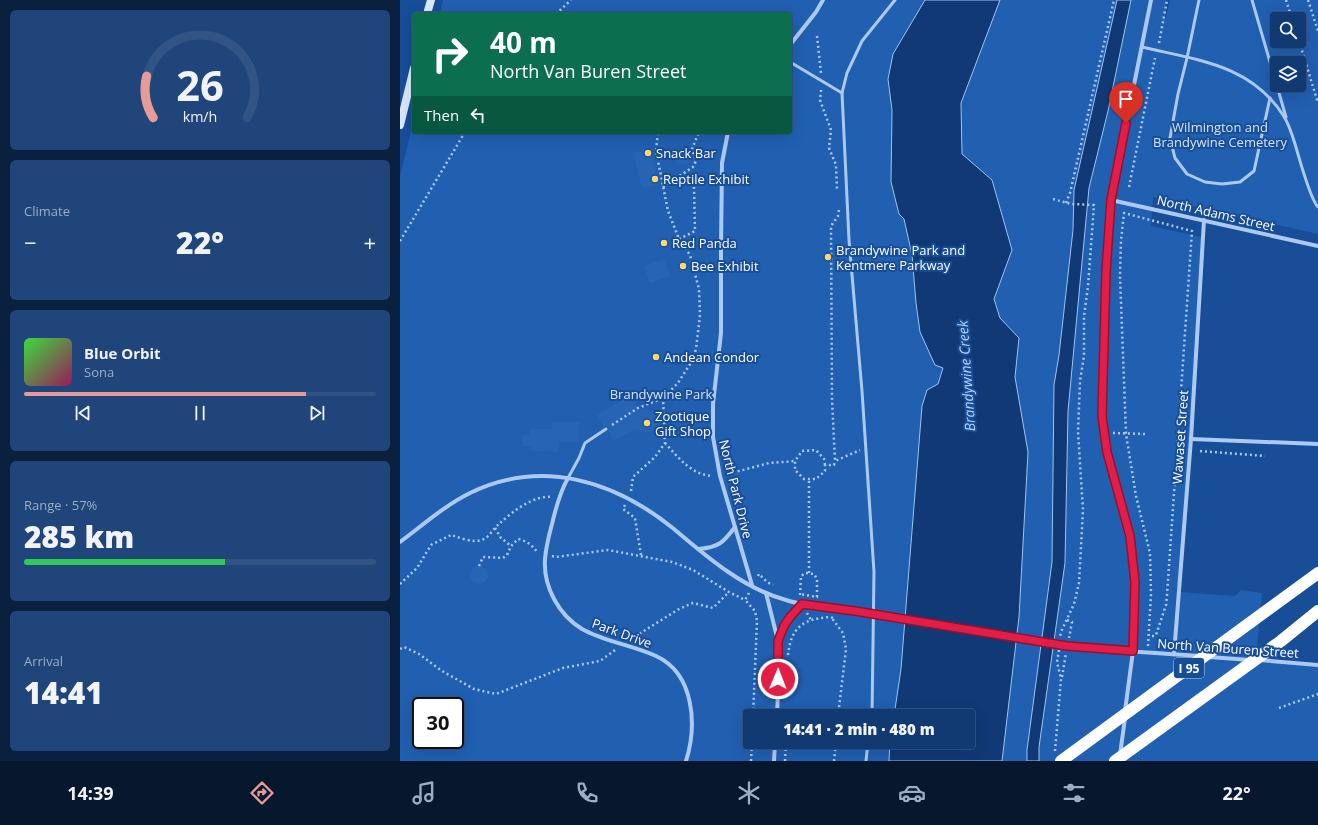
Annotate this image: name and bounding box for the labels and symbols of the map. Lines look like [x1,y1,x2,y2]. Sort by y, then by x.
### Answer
pin [1109,82,1143,123]
park label: Wilmington and Brandywine Cemetery [1153,118,1287,151]
place label: Snack Bar [656,144,716,162]
marker: Snack Bar [643,148,653,158]
place label: Reptile Exhibit [663,170,750,188]
marker: Reptile Exhibit [650,174,660,184]
street label: North Adams Street [1155,191,1277,235]
place label: Red Panda [672,234,737,252]
marker: Red Panda [659,238,669,248]
place label: Brandywine Park and Kentmere Parkway [836,241,965,274]
marker: Brandywine Park and Kentmere Parkway [823,252,833,262]
place label: Bee Exhibit [691,257,759,275]
marker: Bee Exhibit [678,261,688,271]
water label: Brandywine Creek [953,319,979,432]
place label: Andean Condor [664,348,760,366]
marker: Andean Condor [651,352,661,362]
park label: Brandywine Park [610,385,712,403]
street label: Wawaset Street [1168,389,1192,485]
place label: Zootique Gift Shop [655,407,711,440]
marker: Zootique Gift Shop [642,418,652,428]
street label: North Park Drive [715,438,757,540]
street label: Park Drive [590,614,654,652]
street label: North Van Buren Street [1157,634,1300,662]
position arrow [757,658,799,700]
road number: I 95 [1174,658,1204,678]
speed limit sign: 30 [412,697,464,749]

